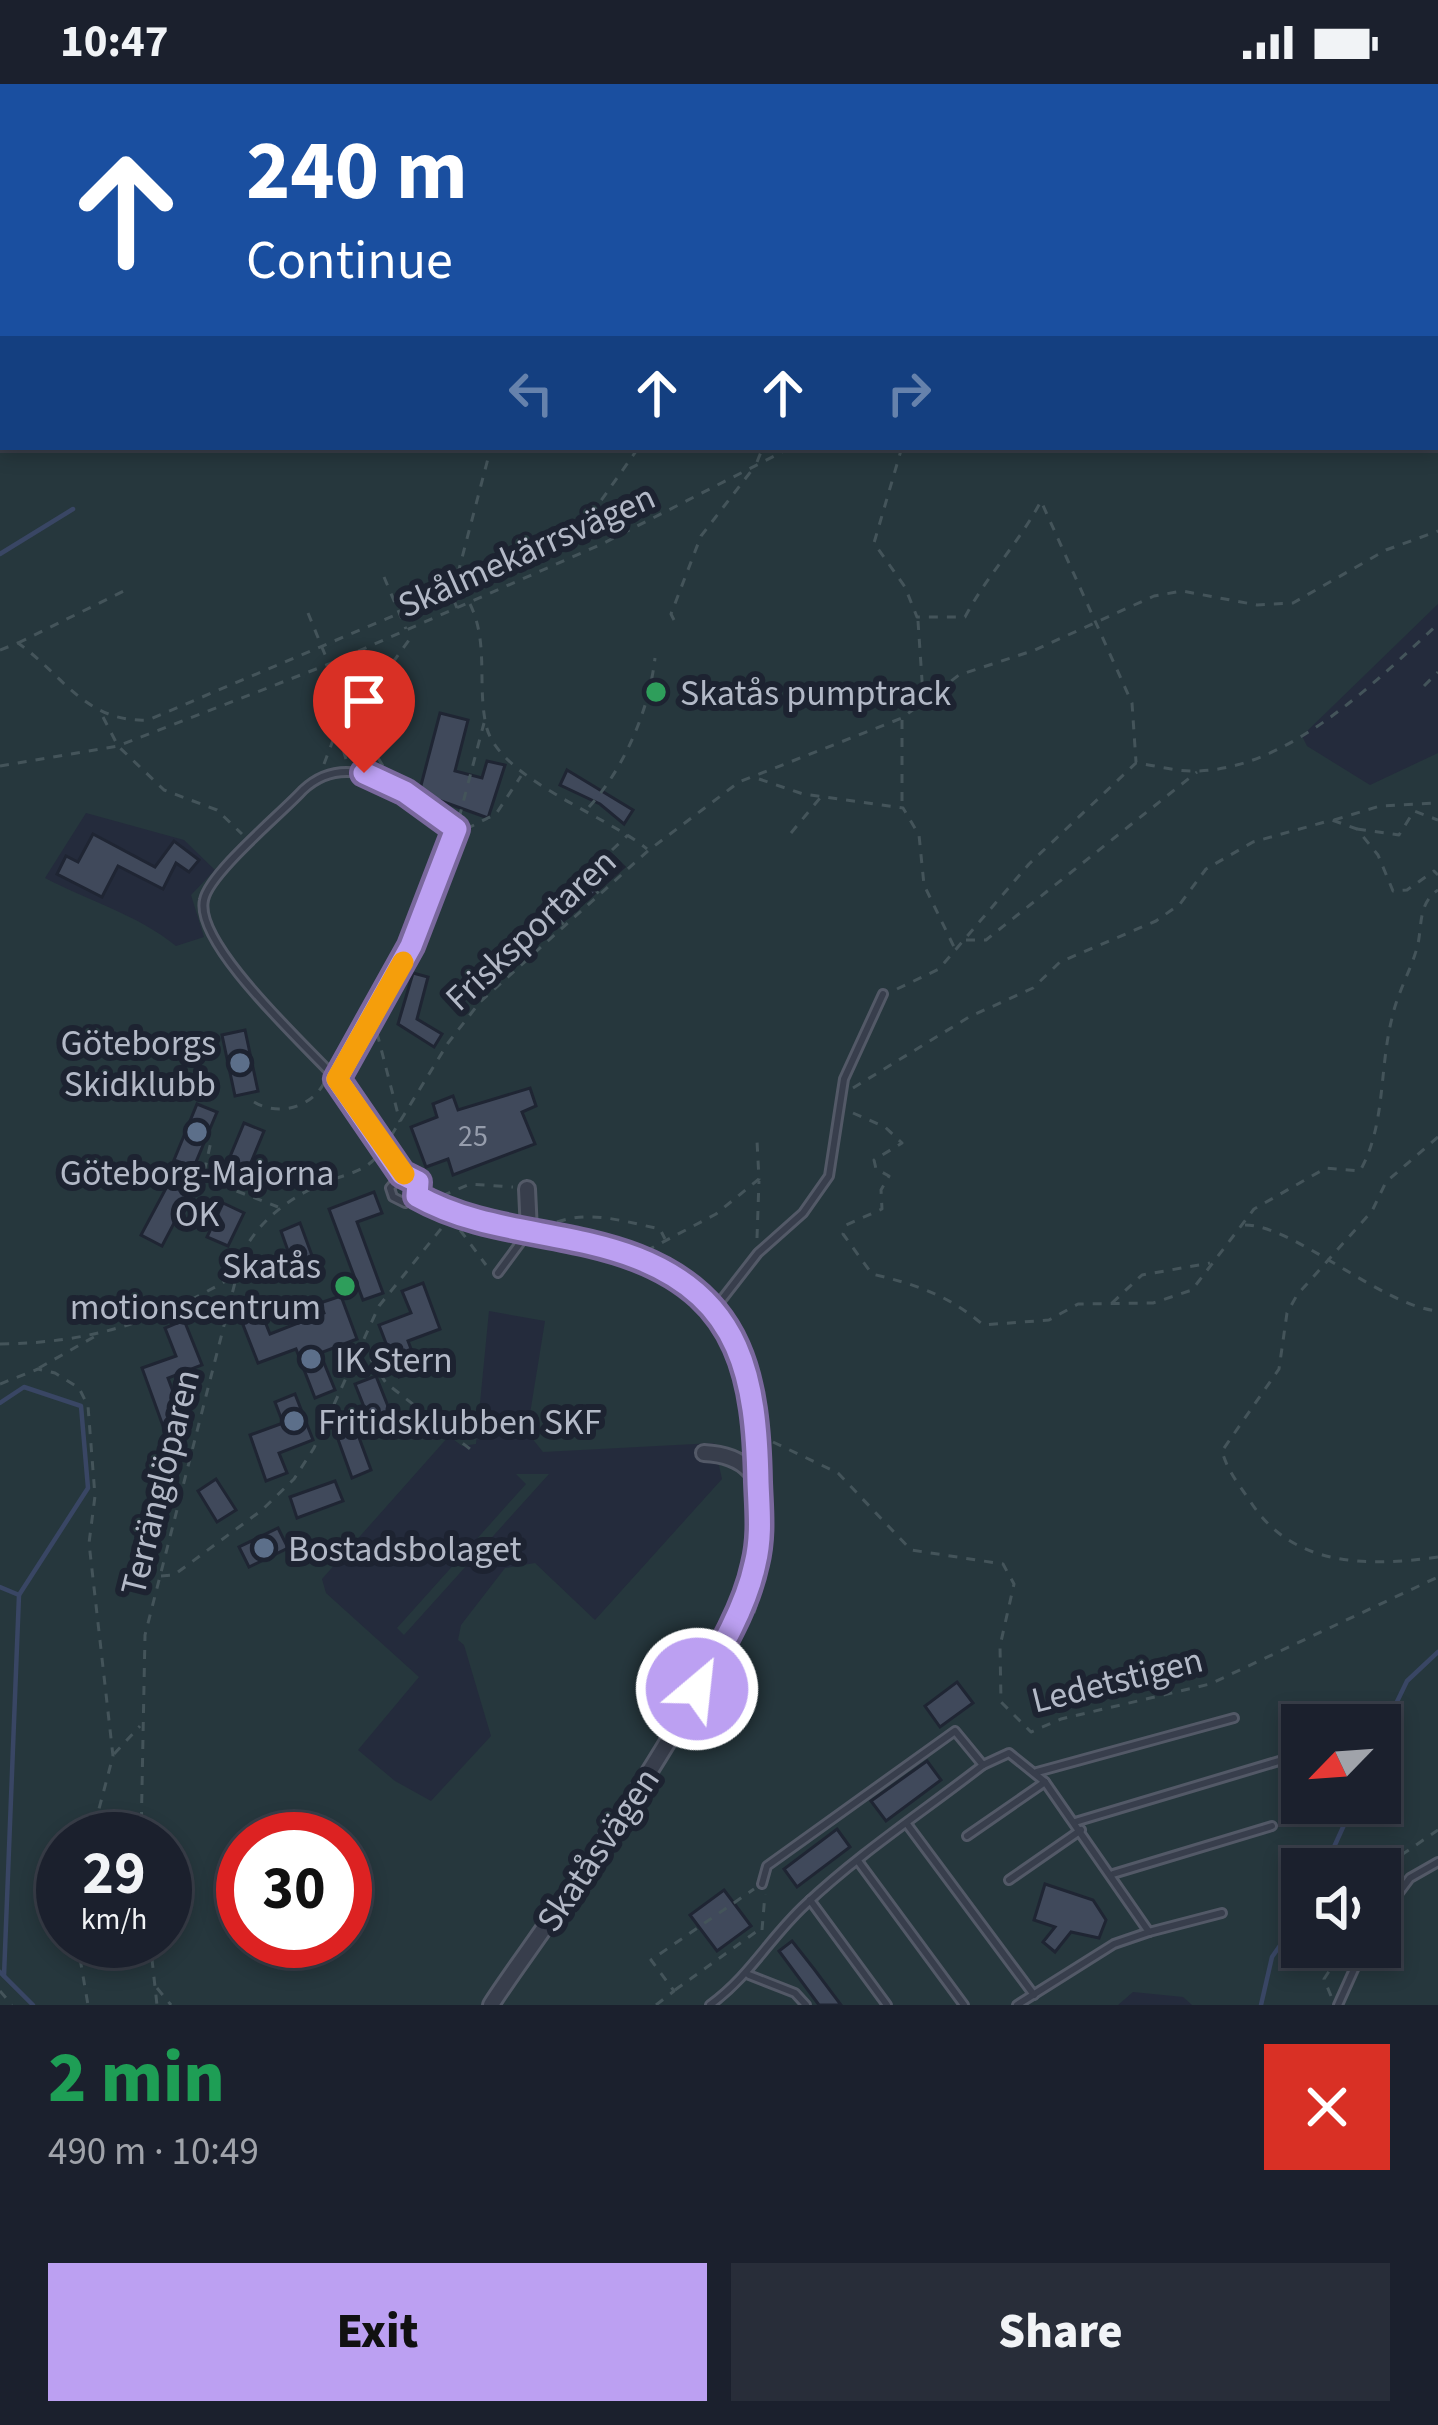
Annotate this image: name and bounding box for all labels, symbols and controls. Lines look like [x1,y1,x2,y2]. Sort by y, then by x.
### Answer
text: 10:47 [60,10,169,74]
text: 240 m [246,112,468,232]
icon: ahead [48,132,204,288]
text: Continue [246,223,453,300]
icon: left [498,360,564,426]
icon: ahead [624,360,690,426]
icon: ahead [750,360,816,426]
icon: right [876,360,942,426]
street label: Skålmekärrsvägen [390,472,663,631]
pin [313,650,415,773]
icon: arrive [331,668,397,734]
place label: Skatås pumptrack [680,668,951,719]
marker: Skatås pumptrack [643,679,669,705]
street label: Frisksportaren [434,837,628,1023]
place label: Göteborgs Skidklubb [61,1018,216,1110]
marker: Göteborgs Skidklubb [227,1050,253,1076]
house number: 25 [458,1115,488,1158]
marker: Göteborg-Majorna OK [184,1119,210,1145]
place label: Göteborg-Majorna OK [60,1148,334,1240]
place label: Skatås motionscentrum [70,1241,321,1333]
marker: Skatås motionscentrum [332,1273,358,1299]
place label: IK Stern [335,1335,453,1386]
marker: IK Stern [298,1346,324,1372]
street label: Terränglöparen [108,1364,213,1601]
place label: Fritidsklubben SKF [318,1397,602,1448]
marker: Fritidsklubben SKF [281,1408,307,1434]
place label: Bostadsbolaget [288,1524,522,1575]
marker: Bostadsbolaget [251,1535,277,1561]
position arrow [634,1626,760,1752]
street label: Ledetstigen [1026,1635,1208,1726]
north arrow [1281,1704,1401,1824]
map controls [1281,1704,1401,1968]
street label: Skatåsvägen [524,1757,672,1942]
speed limit sign: 30 [216,1812,372,1968]
text: 29 [82,1832,146,1917]
button: sound [1281,1848,1401,1968]
text: km/h [81,1898,147,1941]
text: 2 min [48,2027,225,2130]
button: close [1264,2044,1390,2170]
text: 490 m · 10:49 [48,2124,259,2180]
button: Exit [48,2263,707,2401]
button: Share [731,2263,1390,2401]

